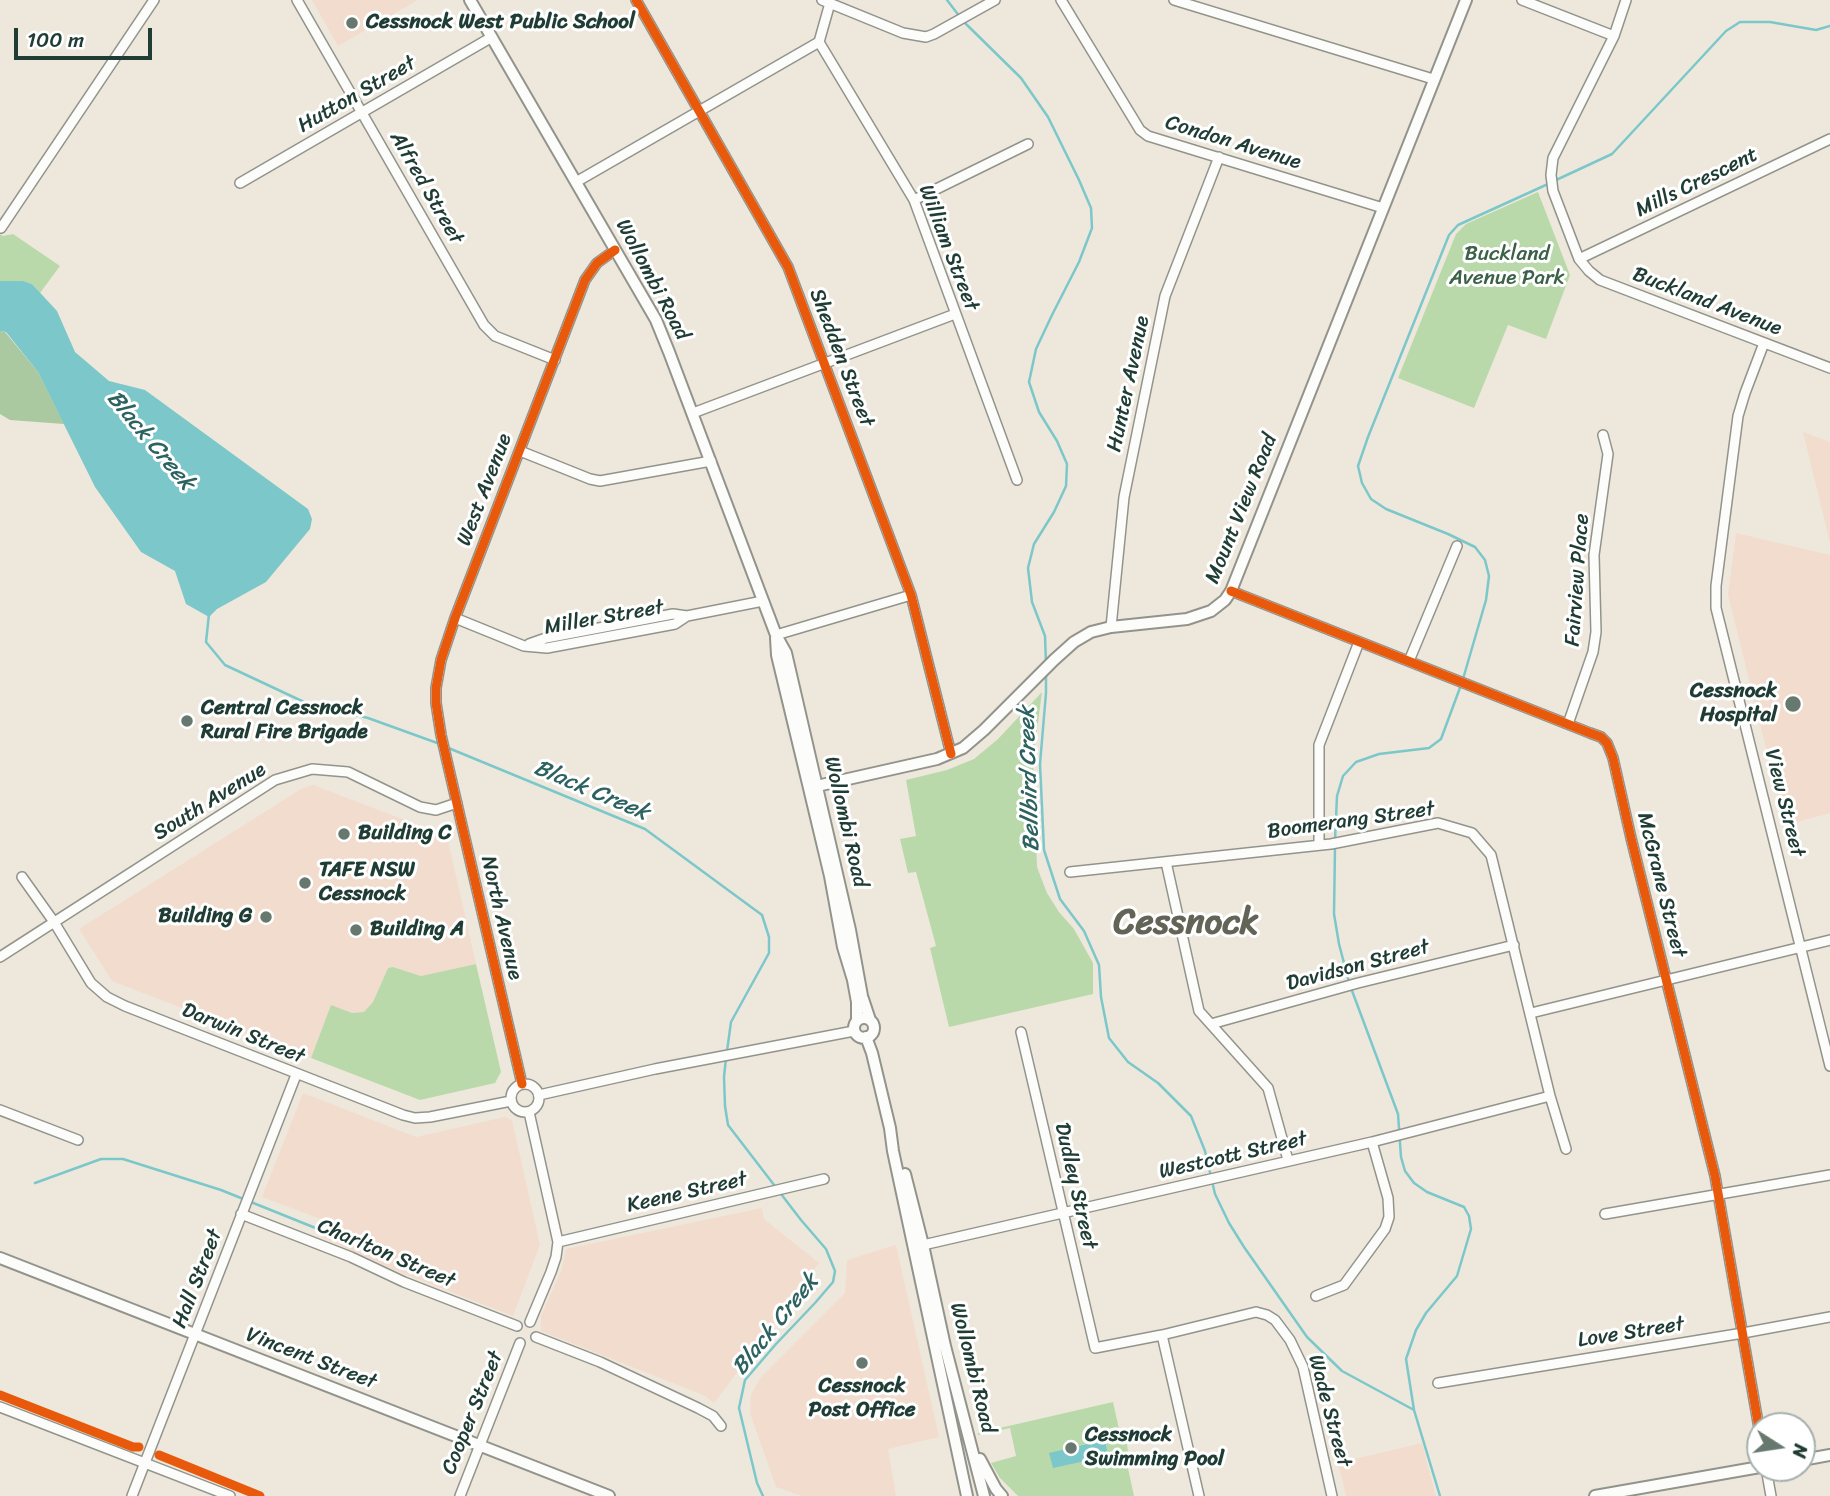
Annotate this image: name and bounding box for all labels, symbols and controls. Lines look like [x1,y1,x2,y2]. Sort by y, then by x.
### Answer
place label: Cessnock West Public School [366,10,635,36]
scale bar [18,14,156,58]
marker: Cessnock West Public School [344,15,360,31]
text: 100 m [27,21,84,59]
street label: Hutton Street [294,51,420,139]
street label: Condon Avenue [1162,110,1304,176]
street label: Alfred Street [384,127,468,249]
street label: Mills Crescent [1632,143,1762,223]
street label: William Street [912,181,984,315]
street label: Wollombi Road [610,215,694,345]
park label: Buckland Avenue Park [1449,242,1565,292]
street label: Buckland Avenue [1629,262,1785,342]
street label: Shedden Street [803,285,879,431]
street label: Hunter Avenue [1102,314,1156,454]
water label: Black Creek [100,385,200,497]
street label: West Avenue [452,430,518,550]
street label: Mount View Road [1201,431,1283,587]
street label: Fairview Place [1561,513,1595,647]
street label: Miller Street [542,595,666,641]
place label: Cessnock Hospital [1690,679,1777,729]
marker: Cessnock Hospital [1783,694,1803,714]
place label: Central Cessnock Rural Fire Brigade [201,696,368,746]
water label: Bellbird Creek [1014,706,1046,852]
marker: Central Cessnock Rural Fire Brigade [179,713,195,729]
street label: View Street [1758,747,1810,859]
water label: Black Creek [529,754,653,828]
street label: Wollombi Road [818,754,872,890]
street label: South Avenue [149,757,271,847]
street label: Boomerang Street [1266,797,1436,845]
street label: McGrane Street [1631,810,1691,960]
place label: Building C [358,821,452,847]
marker: Building C [336,826,352,842]
street label: North Avenue [474,854,528,982]
place label: TAFE NSW Cessnock [319,858,415,908]
marker: TAFE NSW Cessnock [297,875,313,891]
district label: Cessnock [1114,903,1258,945]
place label: Building G [158,904,252,930]
marker: Building G [258,909,274,925]
place label: Building A [370,917,464,943]
marker: Building A [348,922,364,938]
street label: Davidson Street [1284,935,1432,997]
street label: Darwin Street [178,998,308,1070]
street label: Dudley Street [1048,1120,1102,1252]
street label: Westcott Street [1157,1127,1309,1185]
street label: Keene Street [625,1167,749,1219]
street label: Charlton Street [313,1214,459,1294]
street label: Hall Street [168,1226,228,1332]
water label: Black Creek [727,1269,825,1381]
street label: Wollombi Road [944,1300,1000,1436]
street label: Love Street [1576,1312,1686,1354]
street label: Vincent Street [242,1323,380,1395]
street label: Cooper Street [437,1348,509,1478]
street label: Wade Street [1302,1352,1356,1470]
marker: Cessnock Post Office [854,1355,870,1371]
place label: Cessnock Post Office [809,1374,915,1424]
north arrow [1746,1412,1816,1482]
place label: Cessnock Swimming Pool [1085,1423,1224,1473]
marker: Cessnock Swimming Pool [1063,1440,1079,1456]
text: N [1783,1441,1818,1461]

